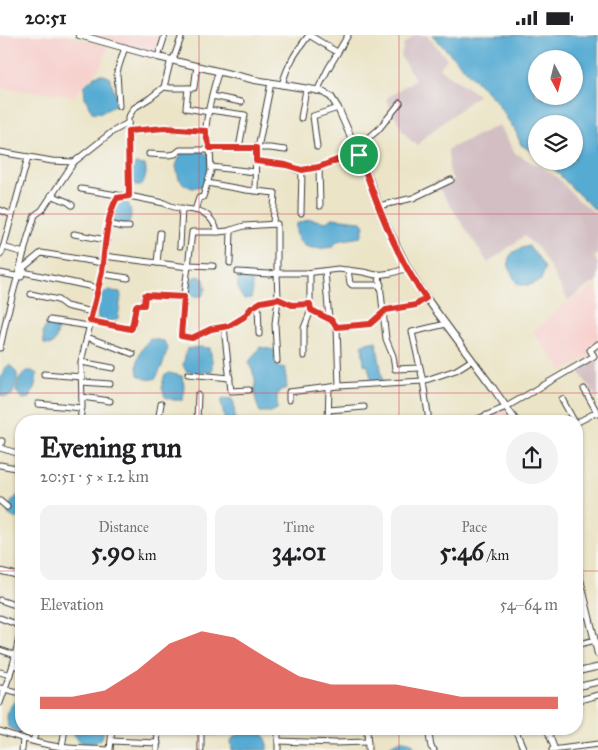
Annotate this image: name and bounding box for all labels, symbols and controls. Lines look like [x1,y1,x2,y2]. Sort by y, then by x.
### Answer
text: 20:51 [25,6,67,29]
north arrow [528,50,582,105]
map controls [528,50,583,170]
button: layers [528,115,583,170]
pin [338,134,380,176]
icon: arrive [345,141,373,169]
text: Evening run [40,430,182,465]
button: share [506,432,558,484]
text: 20:51 · 5 × 1.2 km [40,467,149,486]
text: Distance [99,519,149,536]
text: Time [283,519,314,536]
text: Pace [462,519,487,536]
text: 5.90 [91,536,135,567]
text: 34:01 [272,536,326,567]
text: 5:46 [439,536,484,567]
text: km [135,547,156,564]
text: /km [484,547,509,564]
text: Elevation [40,595,104,614]
text: 54–64 m [500,595,558,614]

